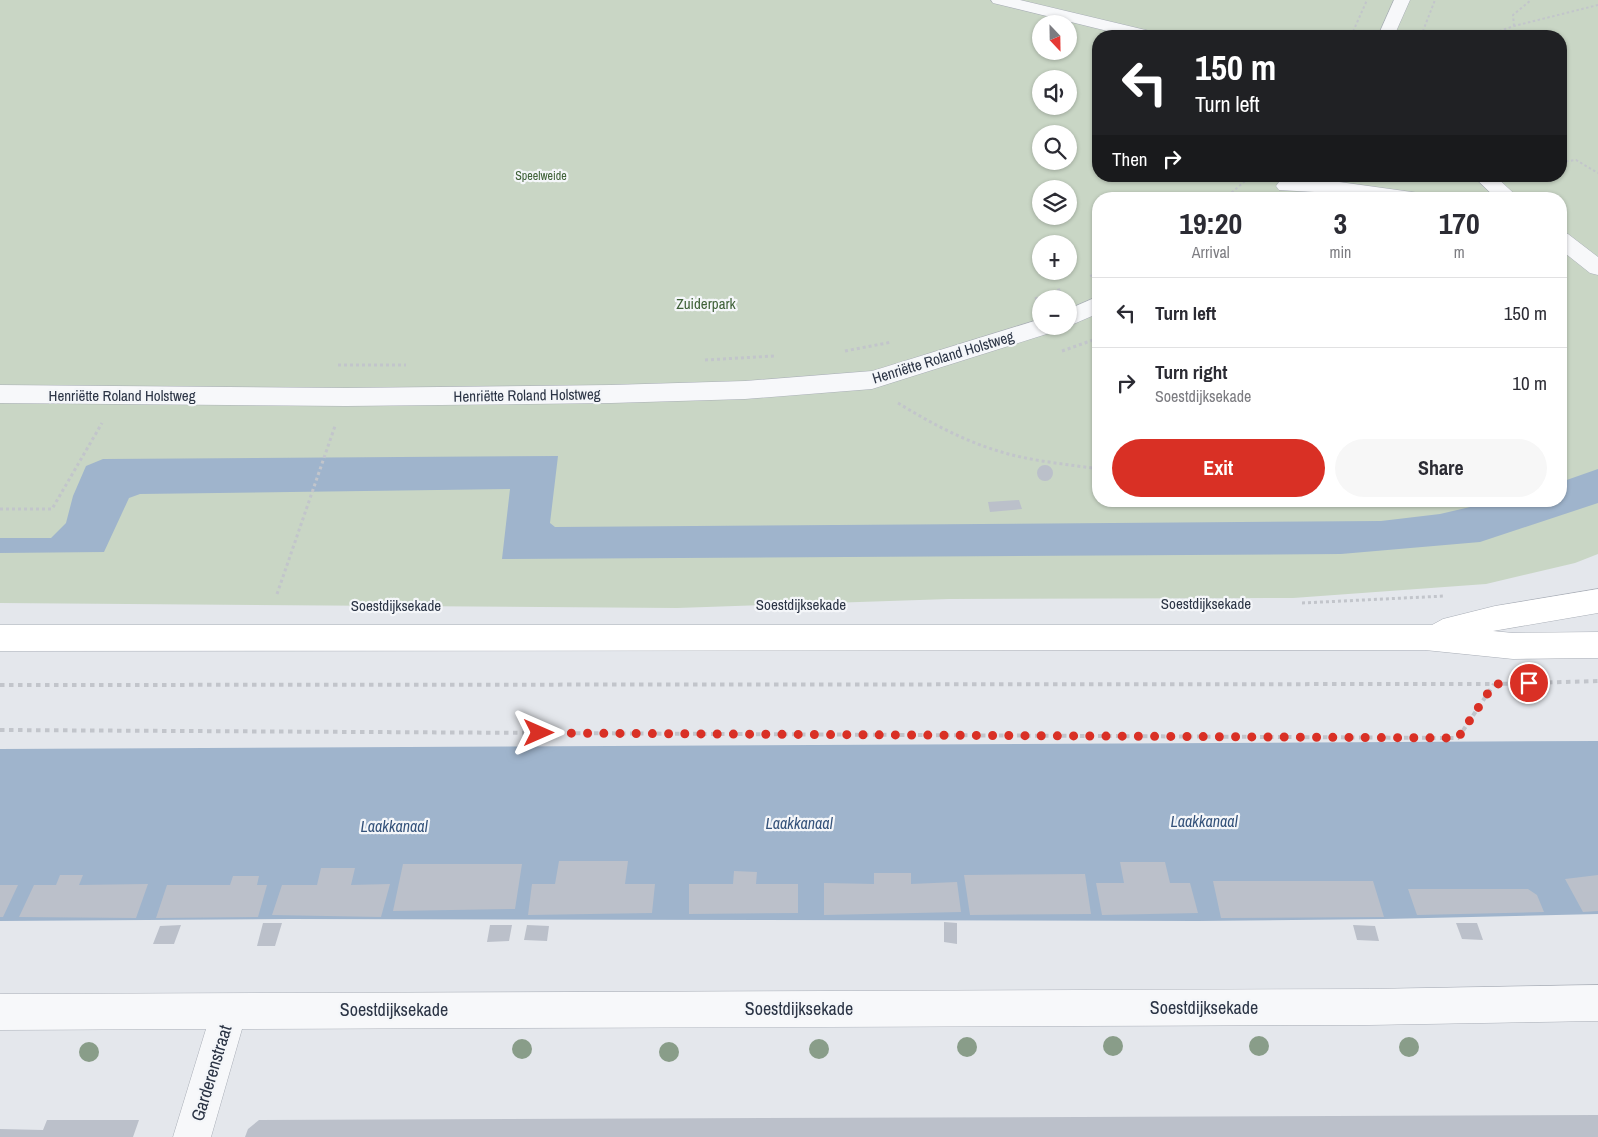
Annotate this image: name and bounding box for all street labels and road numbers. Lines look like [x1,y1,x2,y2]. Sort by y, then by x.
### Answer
street label: Henriëtte Roland Holstweg [870,325,1016,389]
street label: Henriëtte Roland Holstweg [453,383,601,407]
street label: Henriëtte Roland Holstweg [49,385,196,406]
street label: Soestdijksekade [1161,593,1251,614]
street label: Soestdijksekade [756,594,846,615]
street label: Soestdijksekade [351,595,441,616]
street label: Soestdijksekade [1150,995,1258,1020]
street label: Soestdijksekade [745,996,853,1021]
street label: Soestdijksekade [340,997,448,1022]
street label: Garderenstraat [185,1022,237,1124]

